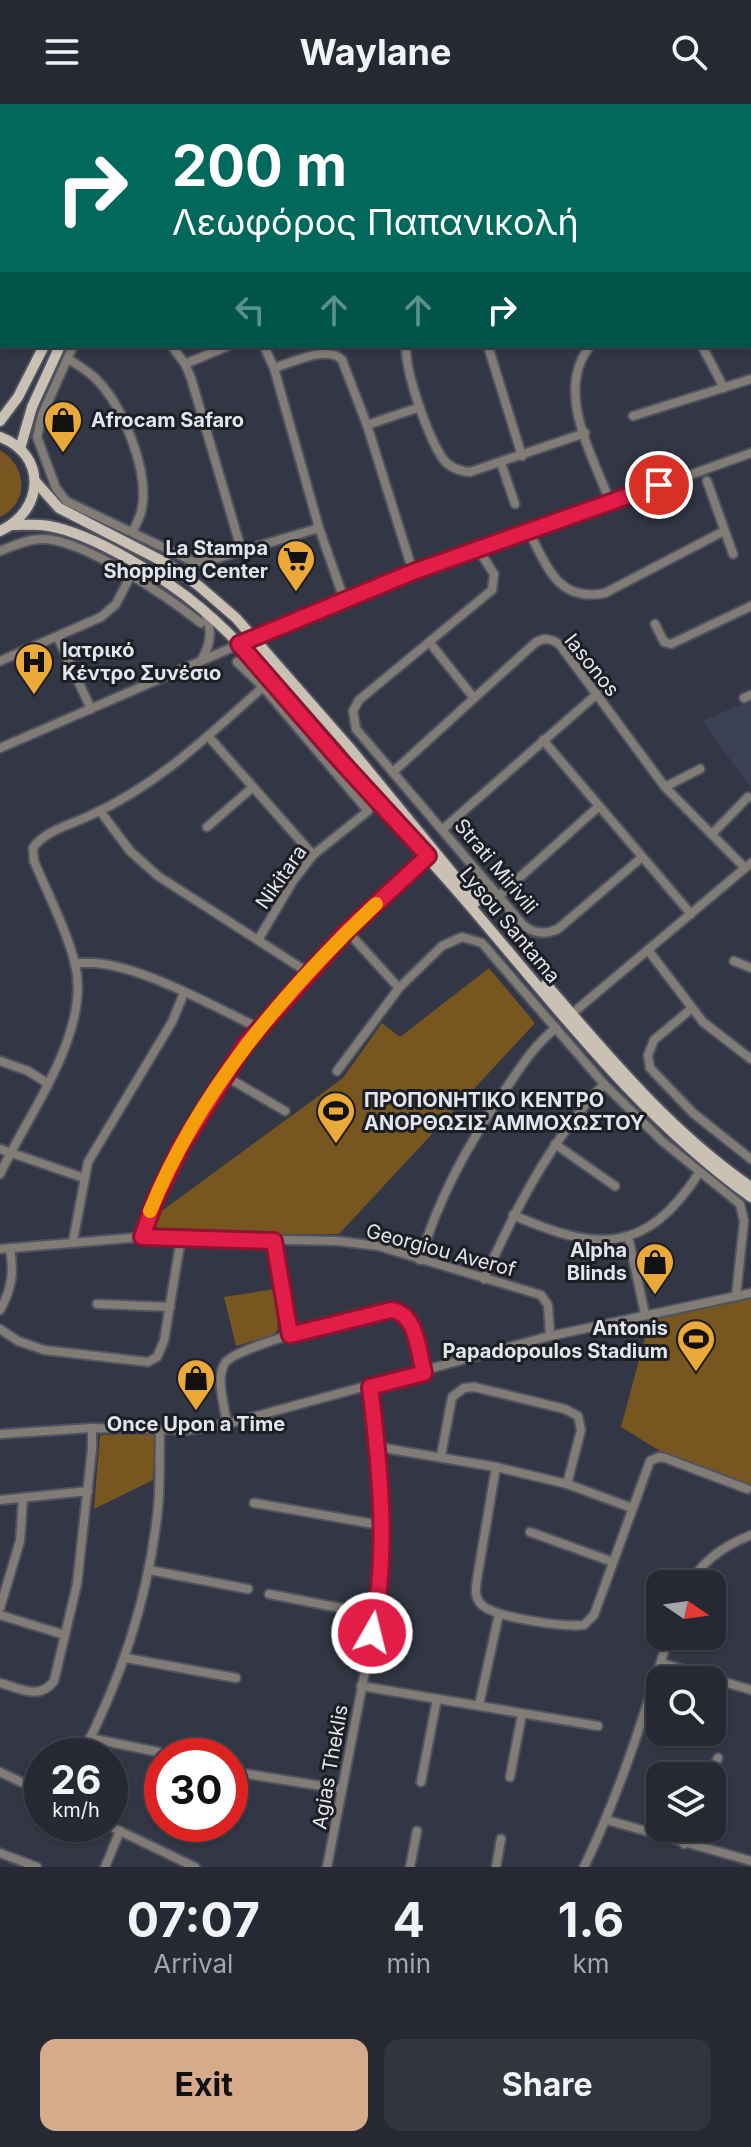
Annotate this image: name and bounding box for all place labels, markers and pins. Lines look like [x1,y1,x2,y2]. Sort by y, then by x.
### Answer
shop icon: Afrocam Safaro [42,399,84,454]
place label: Afrocam Safaro [91,408,244,432]
pin [625,451,693,519]
place label: La Stampa Shopping Center [103,536,268,583]
supermarket icon: La Stampa Shopping Center [275,538,317,593]
place label: Ιατρικό Κέντρο Συνέσιο [62,638,221,685]
hospital icon: Ιατρικό Κέντρο Συνέσιο [13,641,55,696]
place label: ΠΡΟΠΟΝΗΤΙΚΟ ΚΕΝΤΡΟ ΑΝΟΡΘΩΣΙΣ ΑΜΜΟΧΩΣΤΟΥ [364,1088,645,1135]
sports icon: ΠΡΟΠΟΝΗΤΙΚΟ ΚΕΝΤΡΟ ΑΝΟΡΘΩΣΙΣ ΑΜΜΟΧΩΣΤΟΥ [315,1090,357,1145]
place label: Alpha Blinds [567,1238,627,1285]
shop icon: Alpha Blinds [634,1241,676,1296]
place label: Antonis Papadopoulos Stadium [443,1316,668,1363]
sports icon: Antonis Papadopoulos Stadium [675,1318,717,1373]
shop icon: Once Upon a Time [175,1357,217,1412]
place label: Once Upon a Time [107,1412,285,1436]

